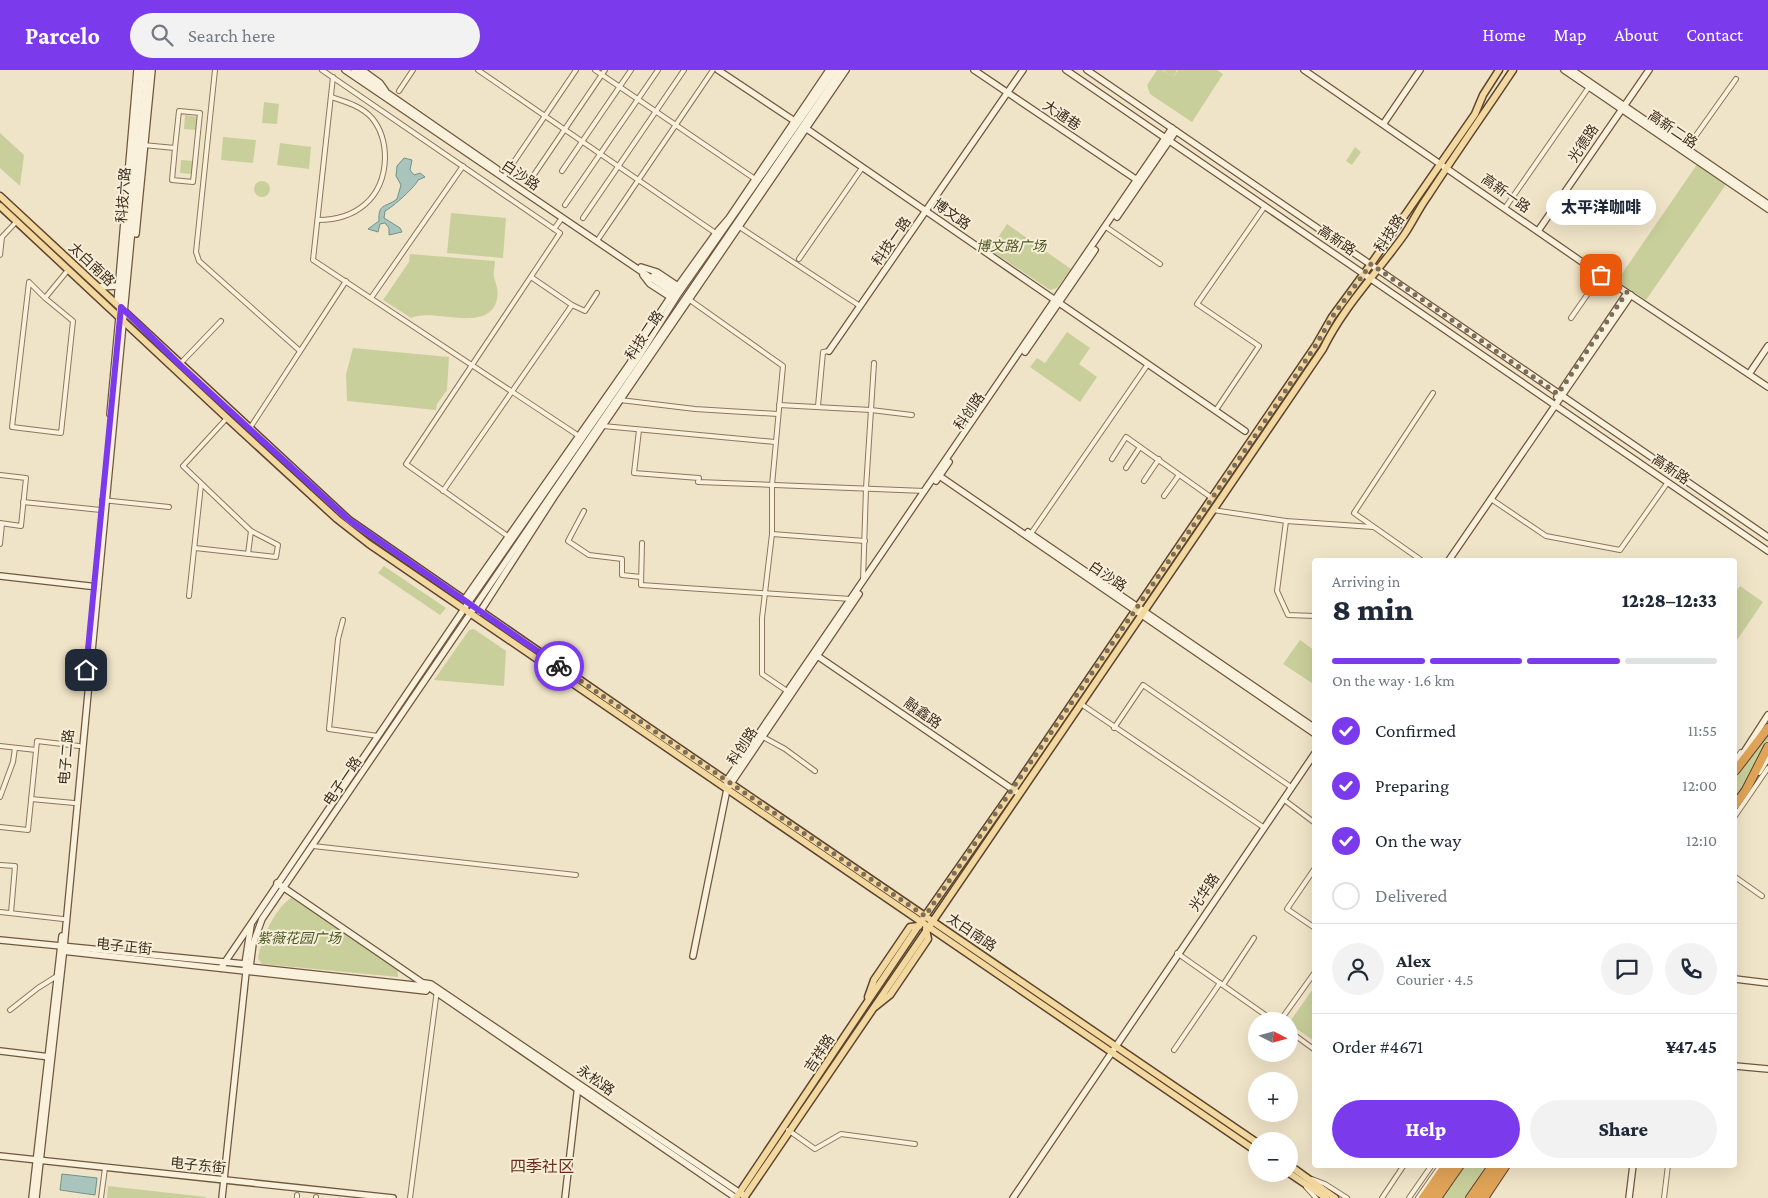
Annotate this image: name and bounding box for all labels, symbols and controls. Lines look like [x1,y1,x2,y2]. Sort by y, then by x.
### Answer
search box [130,13,480,58]
icon: search [148,21,176,49]
text: Parcelo [25,22,100,49]
text: Search here [188,25,275,46]
text: Home [1483,25,1526,45]
text: Map [1554,25,1586,45]
text: About [1614,25,1658,45]
text: Contact [1686,25,1743,45]
street label: 大通巷 [1040,97,1084,133]
street label: 高新二路 [1645,107,1701,151]
street label: 光德路 [1565,121,1601,165]
street label: 白沙路 [499,157,543,193]
street label: 科技六路 [113,167,133,223]
street label: 高新一路 [1478,170,1534,216]
callout: 太平洋咖啡 [1546,190,1656,225]
street label: 博文路 [930,195,974,233]
text: 太平洋咖啡 [1561,199,1641,216]
street label: 科技路 [1371,211,1407,255]
street label: 科技一路 [868,213,914,269]
street label: 高新路 [1315,222,1359,258]
park label: 博文路广场 [976,238,1047,254]
street label: 太白南路 [66,239,118,289]
pin [1580,254,1622,296]
icon: bag [1587,261,1615,289]
street label: 科技二路 [622,307,666,363]
street label: 科创路 [950,389,988,433]
street label: 高新路 [1649,451,1693,487]
street label: 白沙路 [1086,558,1130,594]
text: Arriving in [1332,573,1400,590]
text: 12:28–12:33 [1622,590,1717,611]
text: 8 min [1332,591,1413,627]
courier [534,641,584,691]
pin [65,649,107,691]
icon: bike [545,652,573,680]
icon: home [72,656,100,684]
text: On the way · 1.6 km [1332,672,1455,689]
street label: 融鑫路 [901,694,945,732]
icon: check [1332,717,1360,745]
text: Confirmed [1375,720,1456,741]
text: 11:55 [1688,722,1717,739]
street label: 科创路 [724,724,760,768]
street label: 电子二路 [56,728,76,786]
street label: 电子一路 [320,753,364,809]
icon: check [1332,772,1360,800]
text: Preparing [1375,775,1449,796]
text: 12:00 [1682,777,1717,794]
icon: check [1332,827,1360,855]
text: On the way [1375,830,1461,851]
text: 12:10 [1686,832,1717,849]
street label: 光华路 [1186,870,1222,914]
text: Delivered [1375,885,1448,906]
street label: 太白南路 [944,910,1000,954]
park label: 紫薇花园广场 [257,930,342,946]
street label: 电子正街 [95,935,153,957]
button: person [1332,943,1384,995]
button: chat [1601,943,1653,995]
button: phone [1665,943,1717,995]
text: Alex [1396,950,1431,971]
text: Courier · 4.5 [1396,971,1474,988]
north arrow [1248,1012,1298,1062]
map controls [1248,1012,1298,1182]
street label: 吉祥路 [801,1031,837,1075]
text: Order #4671 [1332,1036,1423,1057]
text: ¥47.45 [1665,1036,1717,1057]
street label: 永松路 [574,1061,618,1099]
button: + [1248,1072,1298,1122]
button: Help [1332,1100,1520,1158]
button: Share [1530,1100,1717,1158]
button: − [1248,1132,1298,1182]
street label: 电子东街 [169,1154,227,1176]
district label: 四季社区 [510,1158,574,1175]

